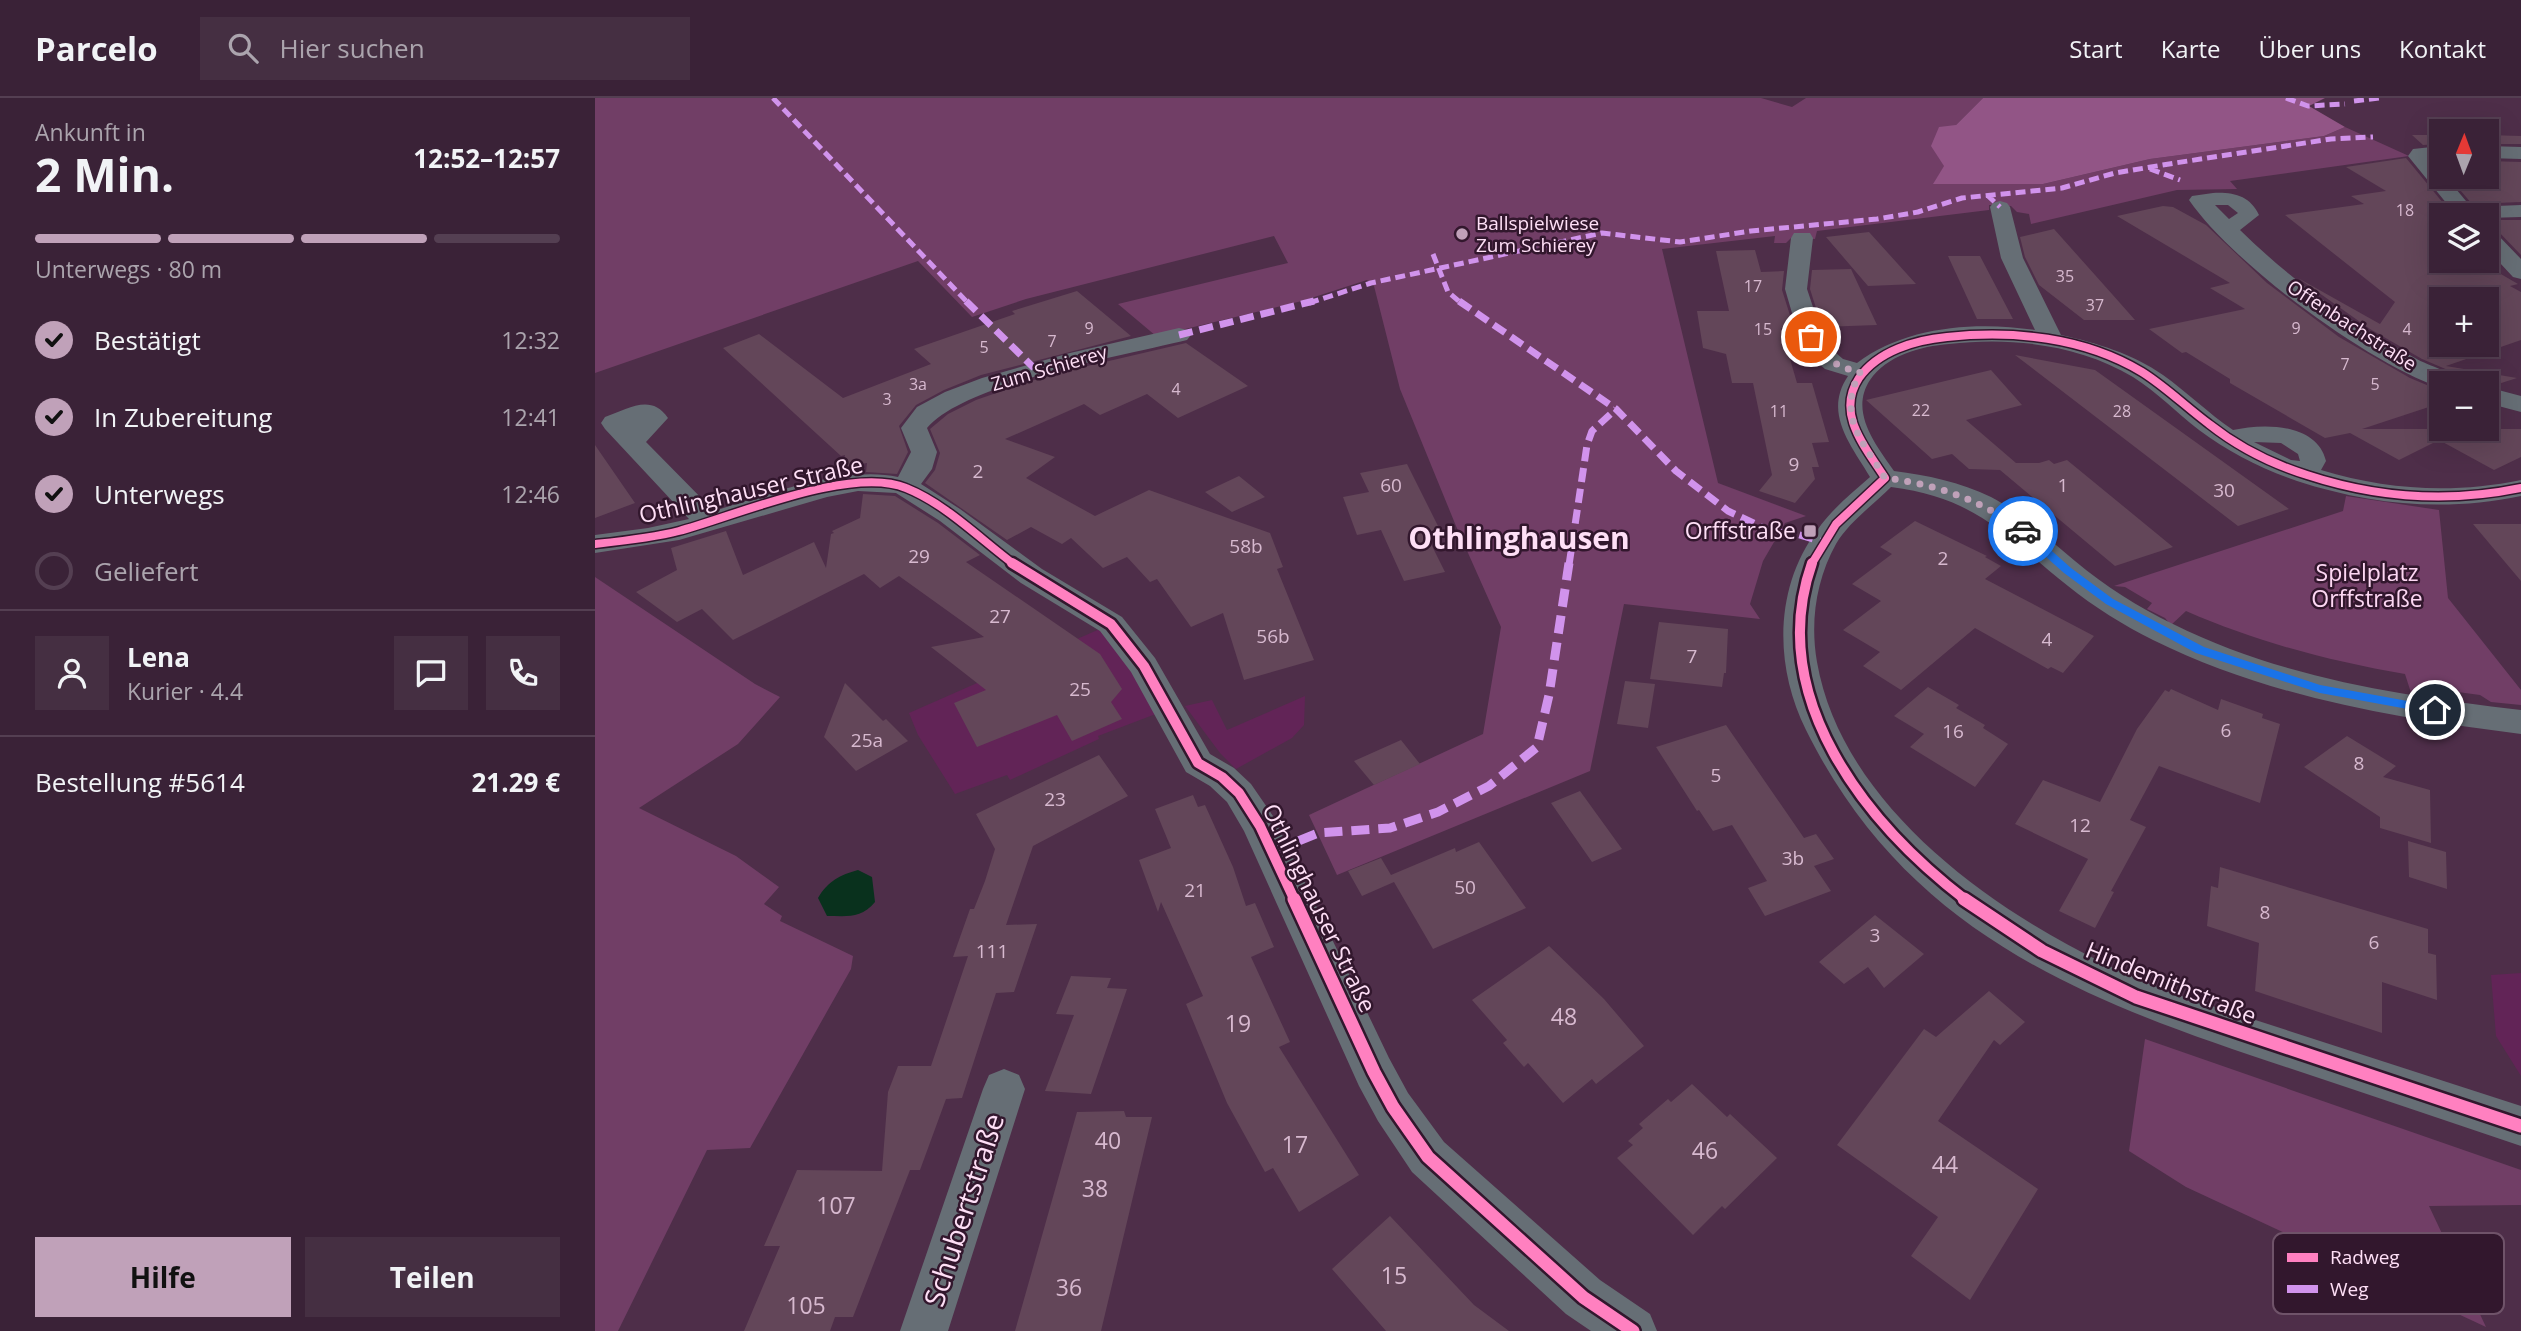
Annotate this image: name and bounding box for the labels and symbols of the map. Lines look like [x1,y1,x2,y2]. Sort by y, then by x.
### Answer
north arrow [2429,119,2499,189]
house number: 18 [2396,199,2414,221]
place label: Ballspielwiese Zum Schierey [1476,210,1599,258]
marker: Ballspielwiese Zum Schierey [1454,226,1470,242]
house number: 35 [2056,265,2074,287]
street label: Offenbachstraße [2282,273,2422,377]
house number: 17 [1744,275,1762,297]
house number: 37 [2086,294,2104,316]
pin [1781,307,1841,367]
house number: 9 [1084,317,1094,339]
house number: 9 [2291,317,2301,339]
house number: 15 [1754,318,1772,340]
house number: 4 [2402,318,2412,340]
house number: 7 [1047,330,1057,352]
house number: 5 [979,336,989,358]
street label: Zum Schierey [988,339,1111,397]
house number: 7 [2340,353,2350,375]
house number: 3a [909,373,927,395]
house number: 5 [2370,373,2380,395]
house number: 4 [1171,378,1181,400]
house number: 3 [882,388,892,410]
house number: 22 [1912,399,1930,421]
house number: 11 [1770,400,1788,422]
house number: 28 [2113,400,2131,422]
street label: Othlinghauser Straße [636,448,866,530]
house number: 9 [1789,451,1799,477]
house number: 2 [973,458,983,484]
house number: 60 [1380,472,1402,498]
house number: 1 [2058,472,2068,498]
house number: 30 [2213,477,2235,503]
courier [1988,496,2058,566]
place label: Orffstraße [1685,514,1796,546]
district label: Othlinghausen [1408,517,1630,558]
marker: Orffstraße [1802,523,1818,539]
house number: 58b [1229,533,1263,559]
house number: 29 [908,543,930,569]
house number: 2 [1938,545,1948,571]
park label: Spielplatz Orffstraße [2311,556,2423,614]
house number: 27 [989,603,1011,629]
house number: 56b [1256,623,1290,649]
house number: 4 [2042,626,2053,652]
house number: 7 [1687,643,1697,669]
house number: 25 [1069,676,1091,702]
pin [2405,680,2465,740]
house number: 6 [2221,717,2231,743]
house number: 16 [1942,718,1964,744]
house number: 25a [851,727,883,753]
house number: 8 [2354,750,2364,776]
house number: 5 [1711,762,1721,788]
house number: 23 [1044,786,1066,812]
street label: Othlinghauser Straße [1255,798,1384,1017]
house number: 12 [2069,812,2091,838]
house number: 3b [1782,845,1804,871]
house number: 50 [1454,874,1476,900]
house number: 21 [1184,877,1206,903]
house number: 8 [2260,899,2270,925]
house number: 3 [1870,922,1880,948]
house number: 6 [2369,929,2379,955]
street label: Hindemithstraße [2081,933,2262,1031]
house number: 111 [976,938,1008,964]
house number: 48 [1551,1000,1577,1032]
house number: 19 [1225,1007,1251,1039]
street label: Schubertstraße [914,1108,1012,1311]
house number: 40 [1095,1124,1121,1156]
house number: 17 [1282,1128,1308,1160]
house number: 46 [1692,1134,1718,1166]
house number: 44 [1932,1148,1958,1180]
house number: 38 [1082,1172,1108,1204]
house number: 107 [816,1189,856,1221]
legend [2273,1233,2504,1314]
text: Radweg [2330,1244,2400,1270]
house number: 15 [1381,1259,1407,1291]
house number: 36 [1056,1271,1082,1303]
text: Weg [2330,1276,2369,1302]
house number: 105 [786,1289,826,1321]

